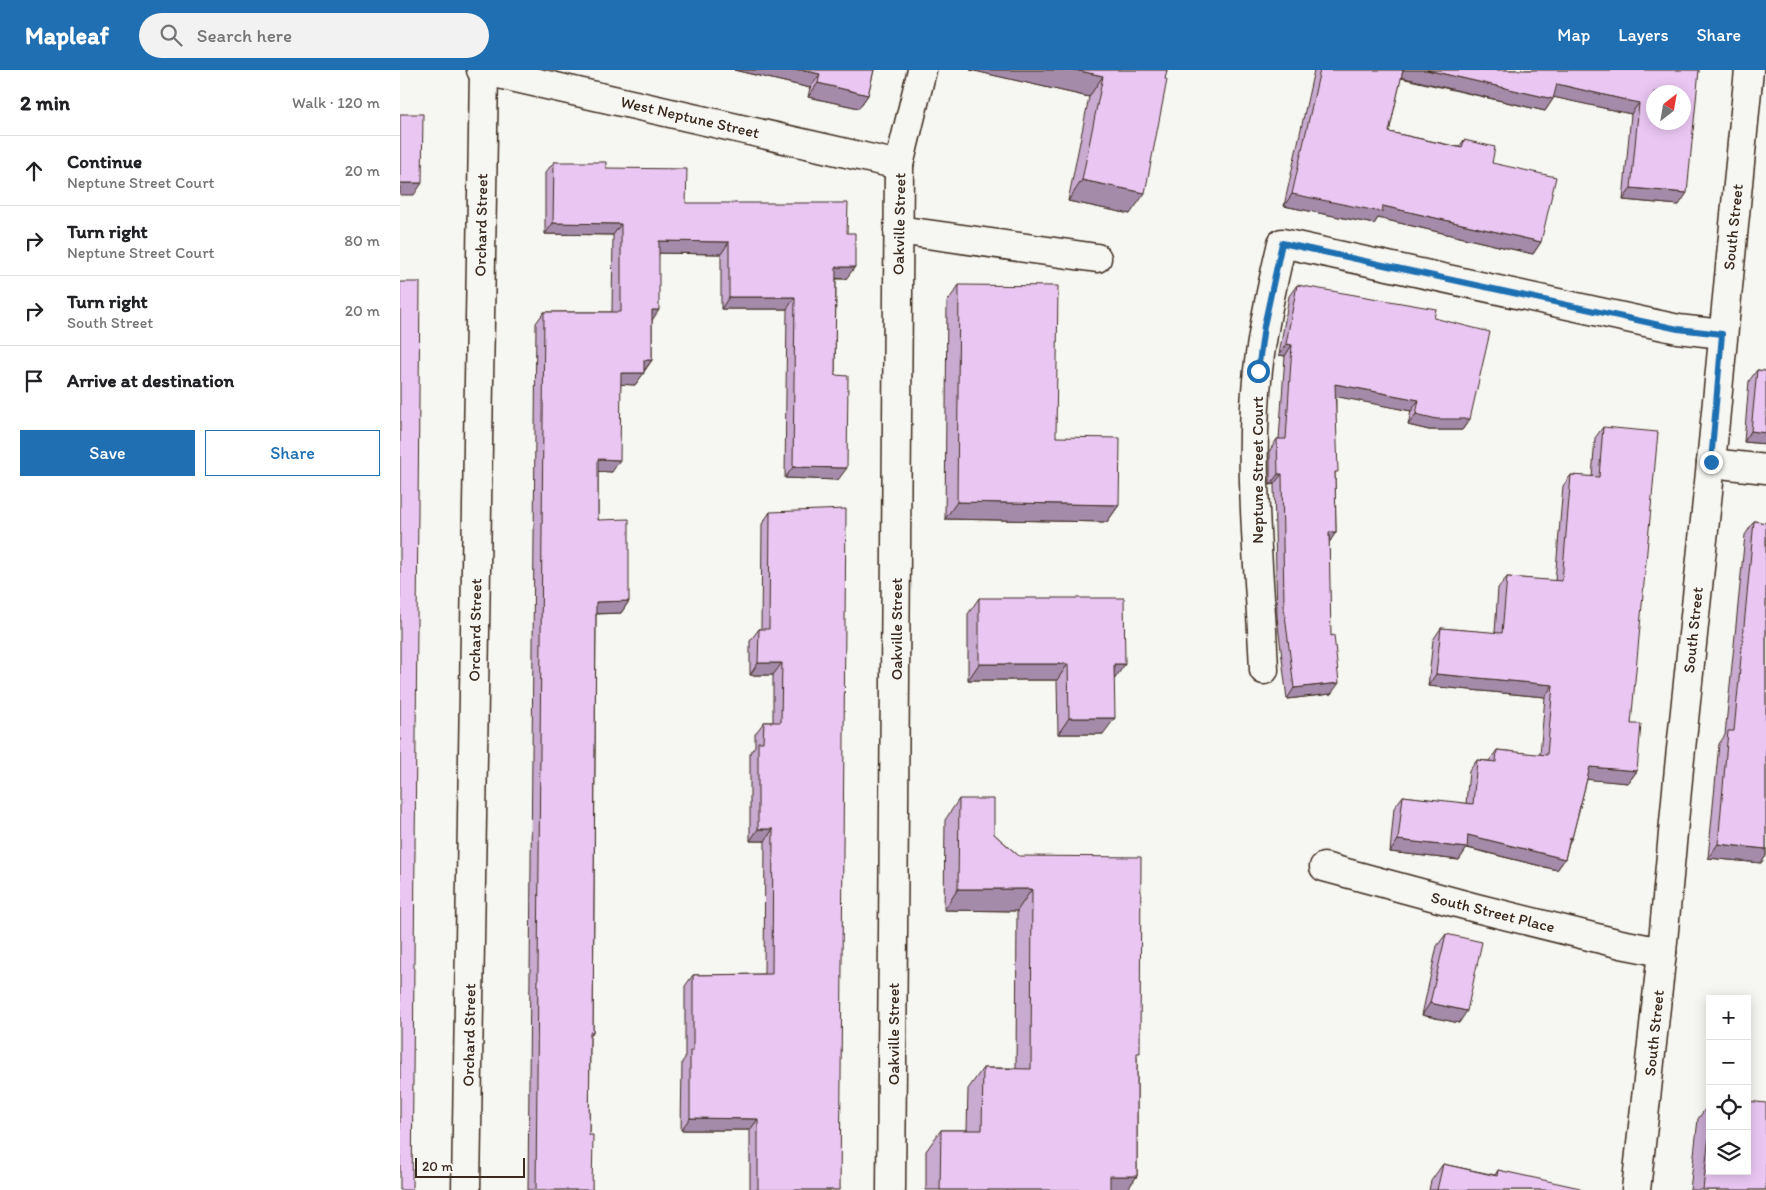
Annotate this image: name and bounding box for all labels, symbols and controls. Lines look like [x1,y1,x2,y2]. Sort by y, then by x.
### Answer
search box [139,13,489,58]
text: Mapleaf [25,21,109,50]
icon: search [157,21,185,49]
text: Search here [197,24,292,47]
text: Map [1557,24,1590,46]
text: Layers [1618,24,1668,46]
text: Share [1696,24,1741,46]
north arrow [1646,85,1691,130]
text: 2 min [20,90,70,115]
street label: West Neptune Street [619,92,761,142]
text: Walk · 120 m [292,93,380,112]
text: Continue [67,150,142,173]
icon: ahead [20,157,48,185]
text: 20 m [345,161,380,180]
text: Neptune Street Court [67,173,215,192]
street label: Orchard Street [471,173,491,277]
street label: Oakville Street [889,173,909,275]
street label: South Street [1719,183,1747,271]
text: Turn right [67,220,148,243]
icon: right [20,227,48,255]
text: 80 m [344,231,380,250]
text: Neptune Street Court [67,243,215,262]
text: Turn right [67,290,148,313]
icon: right [20,297,48,325]
text: 20 m [345,301,380,320]
text: South Street [67,313,153,332]
route start [1247,360,1270,383]
icon: arrive [20,367,48,395]
text: Arrive at destination [67,369,234,392]
street label: Neptune Street Court [1248,396,1267,544]
button: Save [20,430,195,476]
button: Share [205,430,380,476]
route end [1700,451,1723,474]
street label: Orchard Street [465,578,485,682]
street label: Oakville Street [887,578,906,680]
street label: South Street [1679,586,1707,674]
street label: South Street Place [1429,887,1557,937]
street label: Orchard Street [459,983,479,1087]
street label: Oakville Street [884,983,903,1085]
street label: South Street [1640,989,1668,1077]
map controls [1706,995,1751,1175]
button: + [1706,995,1751,1040]
button: − [1706,1040,1751,1085]
button: locate [1706,1085,1751,1130]
button: layers [1706,1130,1751,1175]
scale bar [415,1155,525,1178]
text: 20 m [422,1158,453,1175]

